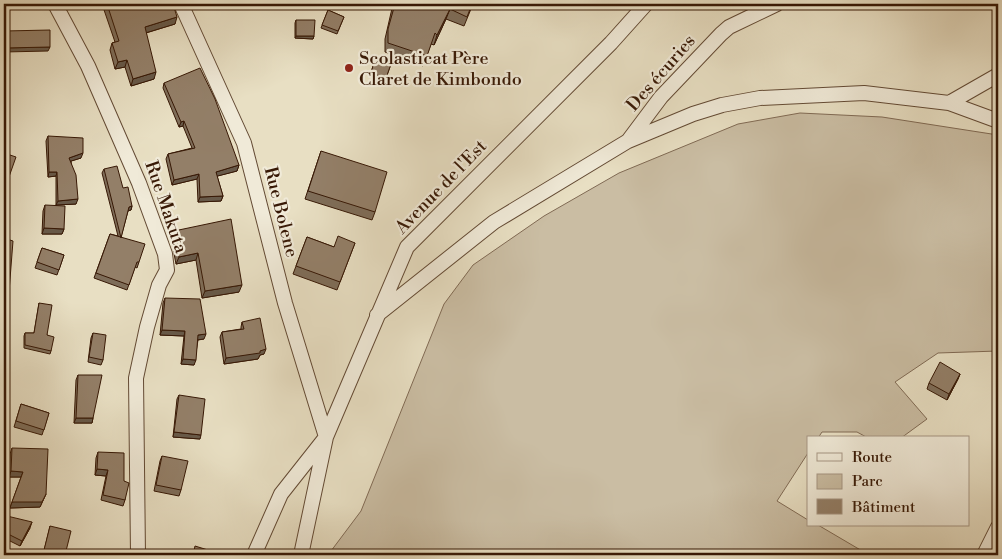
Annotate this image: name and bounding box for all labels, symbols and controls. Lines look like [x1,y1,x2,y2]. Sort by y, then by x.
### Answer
street label: Des écuries [621,30,701,116]
place label: Scolasticat Père Claret de Kimbondo [359,47,522,91]
marker: Scolasticat Père Claret de Kimbondo [343,62,355,74]
street label: Avenue de l'Est [390,135,492,240]
street label: Rue Makuta [139,158,193,257]
street label: Rue Bolene [259,164,303,260]
legend [807,436,970,526]
text: Route [852,448,892,467]
text: Parc [852,472,883,491]
text: Bâtiment [851,498,916,517]

